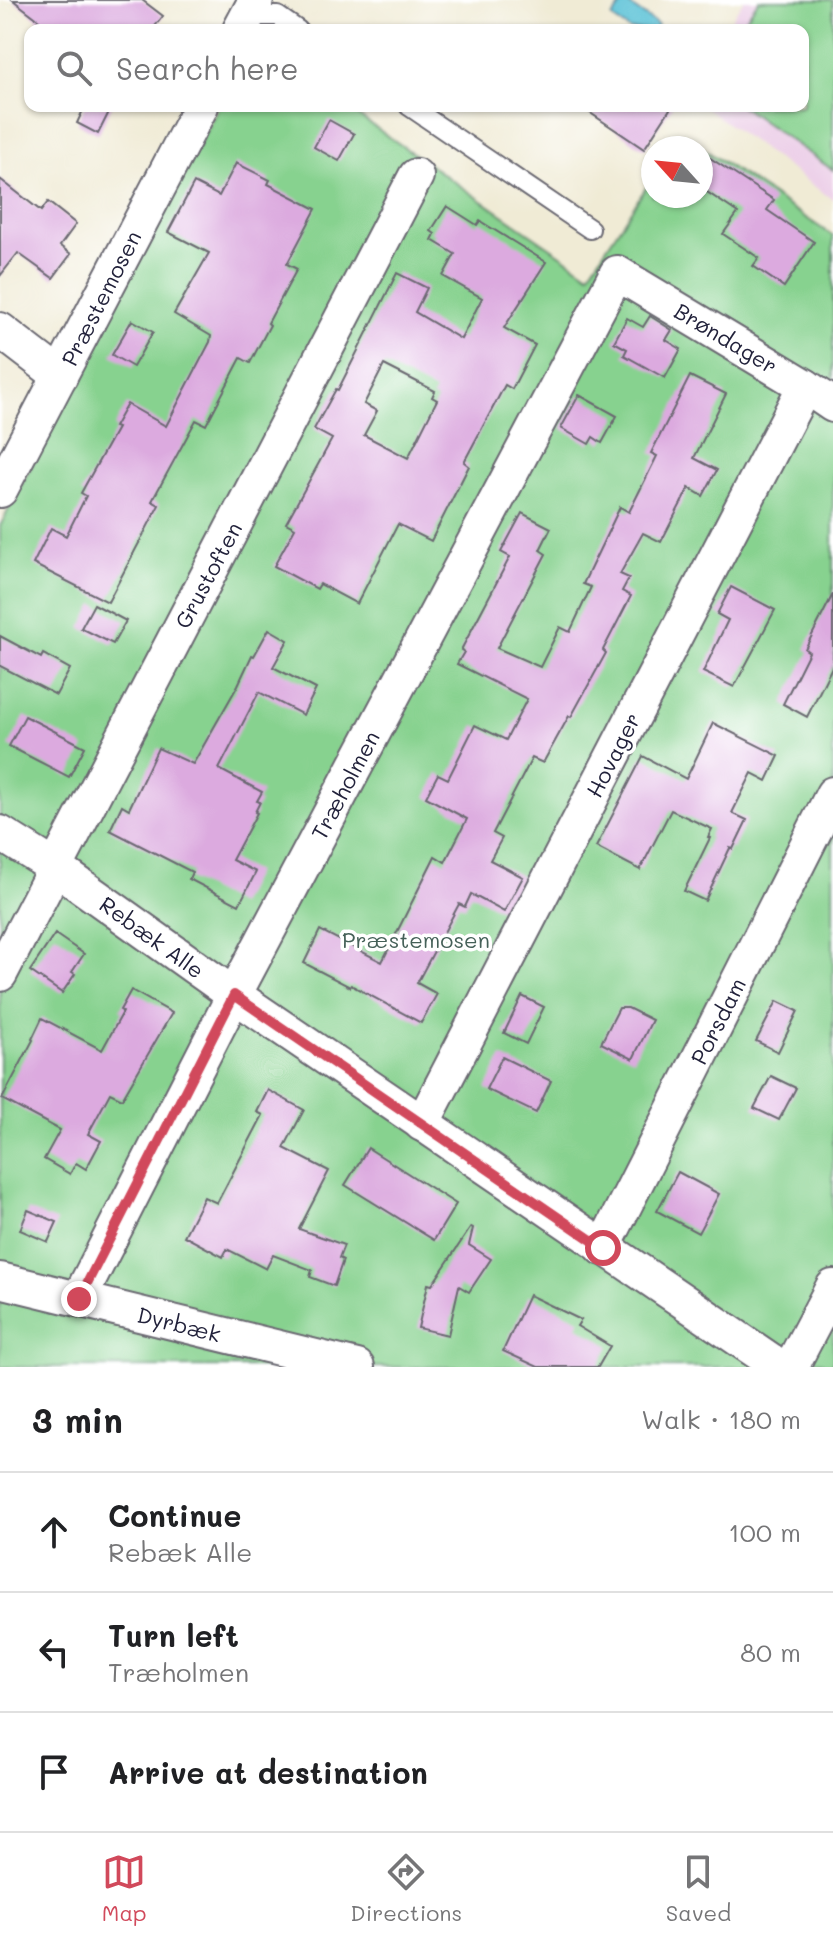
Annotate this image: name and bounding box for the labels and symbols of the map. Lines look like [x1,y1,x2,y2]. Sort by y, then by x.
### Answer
north arrow [641,136,713,208]
street label: Præstemosen [55,226,147,370]
street label: Brøndager [669,296,783,380]
street label: Grustoften [168,517,248,633]
street label: Hovager [579,708,647,802]
street label: Træholmen [304,725,386,845]
street label: Rebæk Alle [94,889,210,985]
park label: Præstemosen [342,925,490,954]
street label: Porsdam [684,973,752,1069]
route start [585,1230,621,1266]
route end [61,1281,97,1317]
street label: Dyrbæk [134,1300,224,1348]

